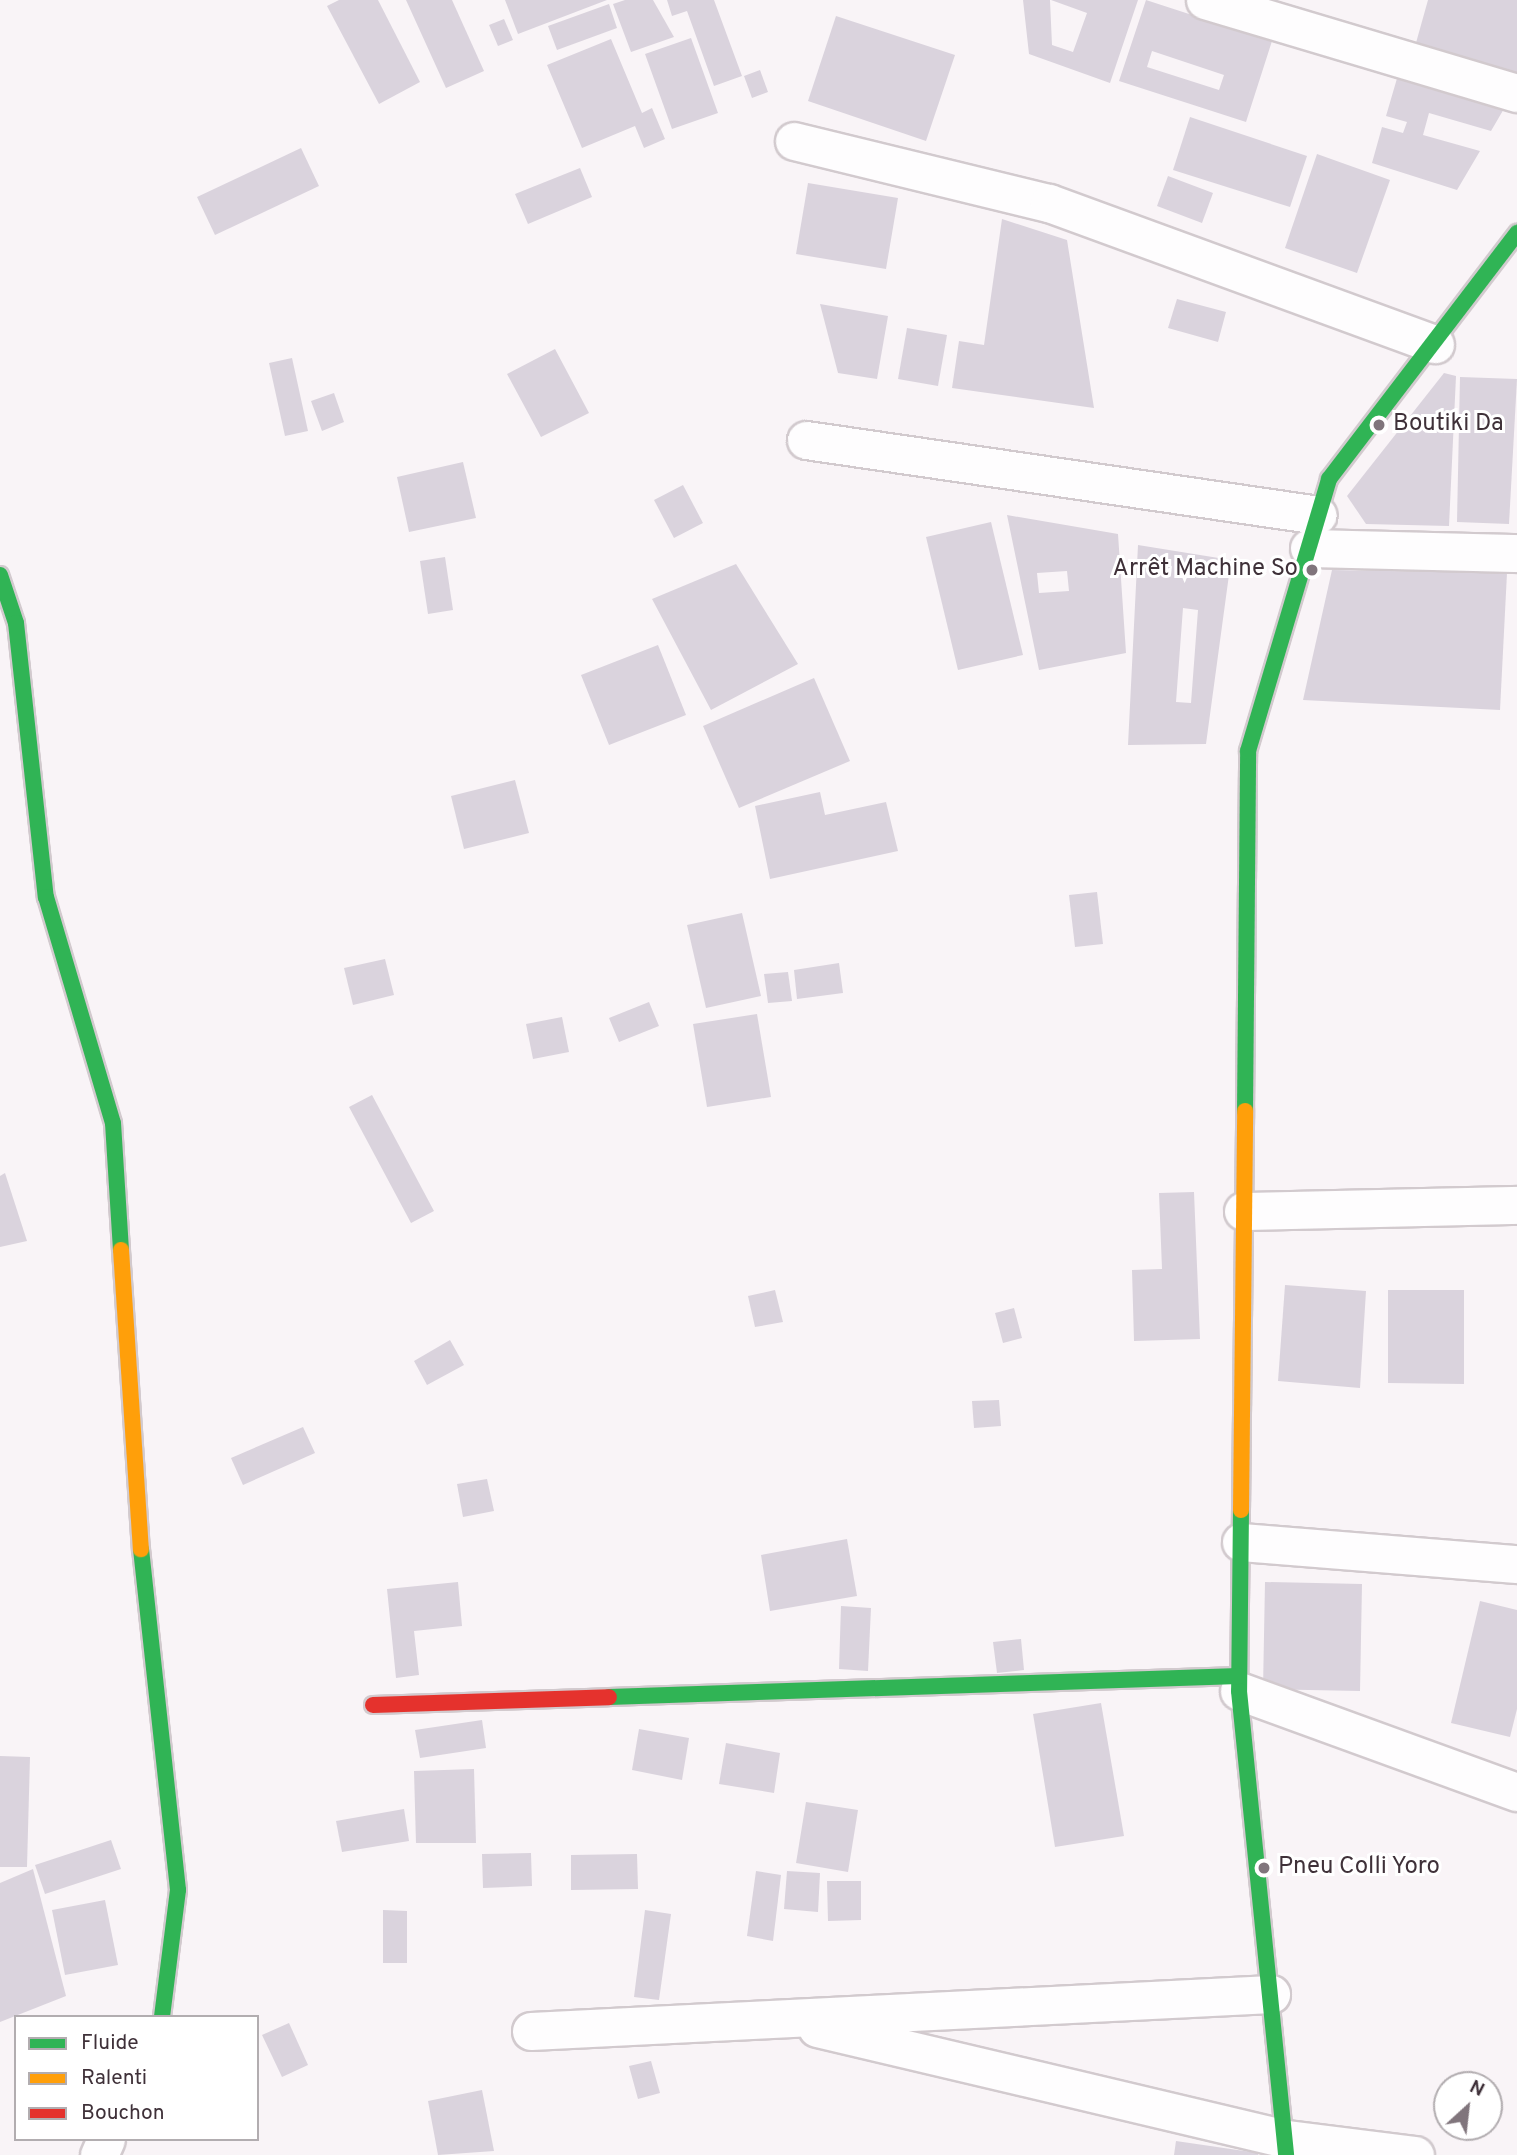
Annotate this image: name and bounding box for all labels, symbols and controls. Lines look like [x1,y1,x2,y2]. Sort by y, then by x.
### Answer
place label: Boutiki Da [1393,411,1504,439]
marker: Boutiki Da [1371,417,1387,433]
place label: Arrêt Machine So [1113,556,1298,584]
marker: Arrêt Machine So [1304,562,1320,578]
place label: Pneu Colli Yoro [1278,1854,1441,1882]
marker: Pneu Colli Yoro [1256,1860,1272,1876]
legend [14,2015,259,2141]
text: Fluide [81,2030,139,2057]
text: Ralenti [81,2065,147,2092]
north arrow [1433,2071,1503,2141]
text: N [1465,2075,1488,2103]
text: Bouchon [81,2100,164,2127]

